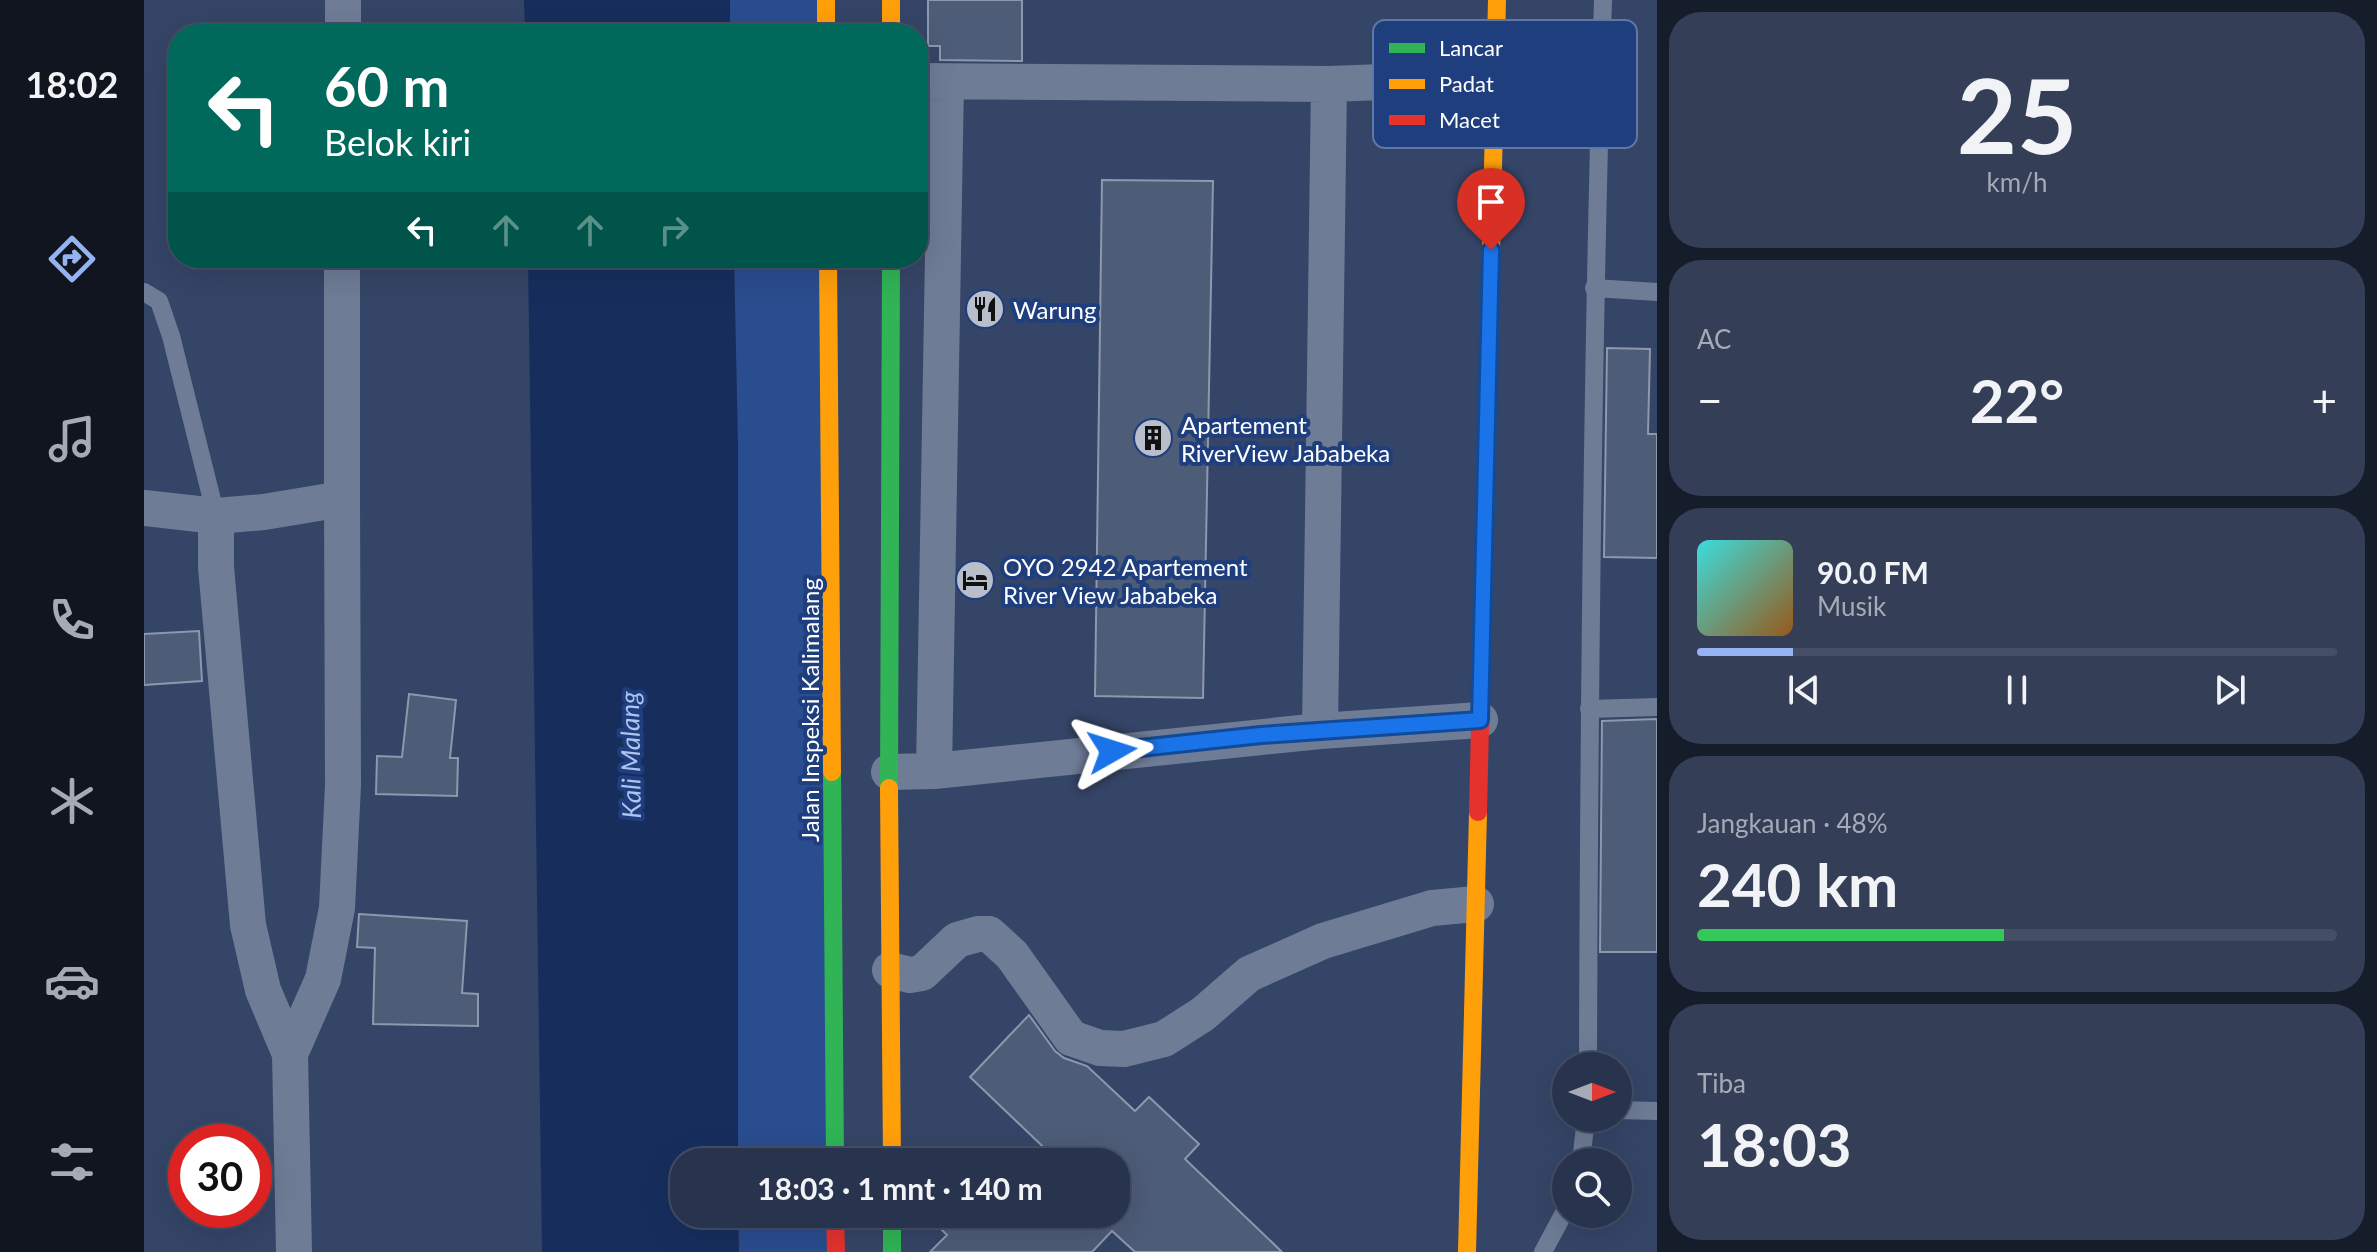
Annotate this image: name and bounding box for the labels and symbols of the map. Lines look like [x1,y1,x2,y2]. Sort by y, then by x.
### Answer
legend [1373,20,1637,148]
text: Lancar [1439,34,1503,61]
text: Padat [1439,70,1494,97]
text: Macet [1439,106,1500,133]
pin [1457,168,1525,250]
restaurant icon: Warung [964,288,1006,330]
place label: Warung [1013,295,1096,324]
place label: Apartement RiverView Jababeka [1181,410,1390,467]
building icon: Apartement RiverView Jababeka [1132,417,1174,459]
place label: OYO 2942 Apartement River View Jababeka [1003,552,1248,609]
hotel icon: OYO 2942 Apartement River View Jababeka [954,559,996,601]
street label: Jalan Inspeksi Kalimalang [795,578,824,842]
water label: Kali Malang [613,691,647,819]
position arrow [1070,709,1154,793]
north arrow [1552,1052,1632,1132]
speed limit sign: 30 [168,1124,272,1228]

